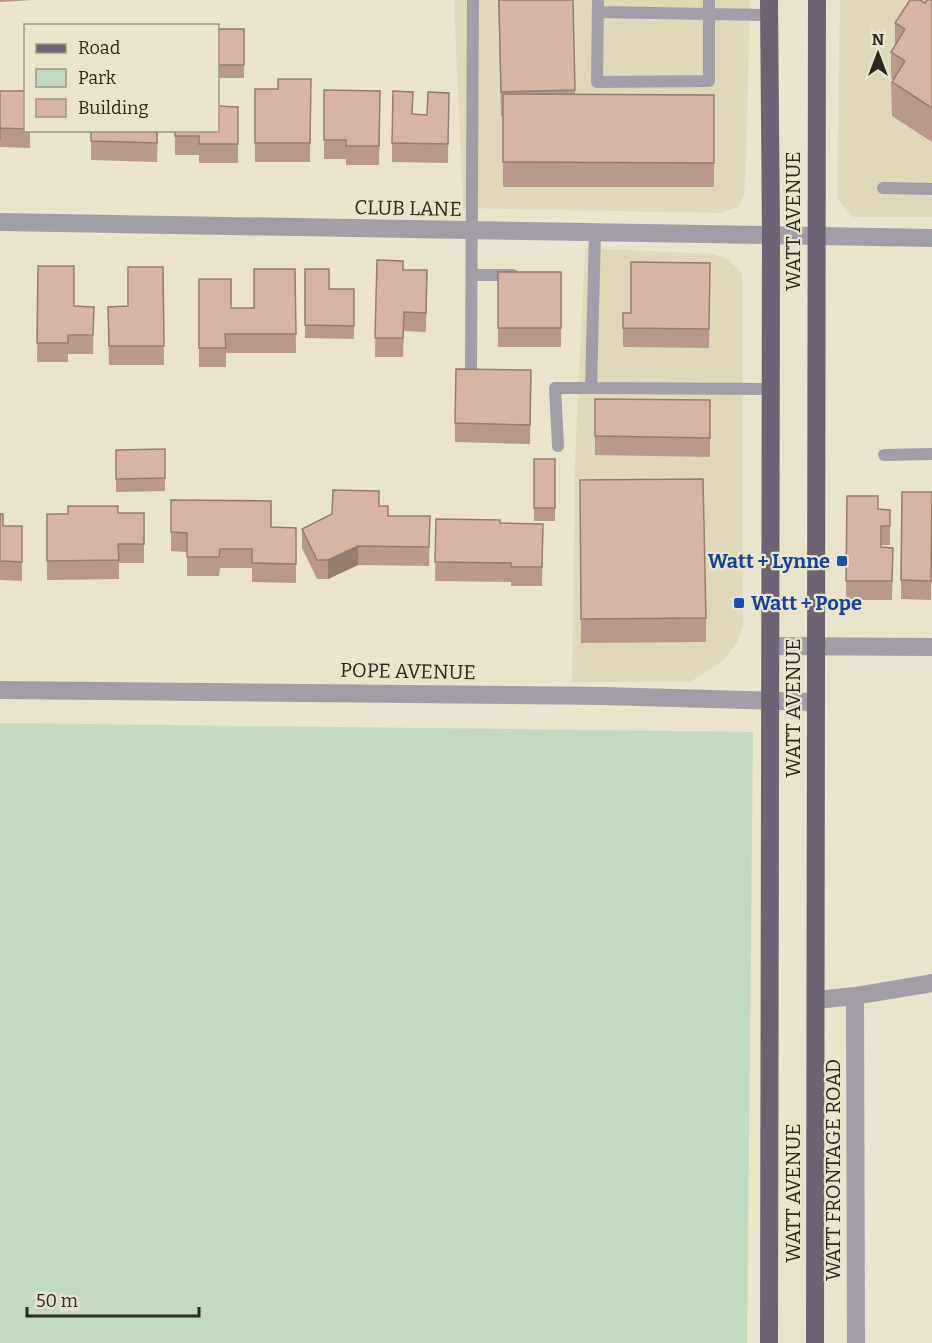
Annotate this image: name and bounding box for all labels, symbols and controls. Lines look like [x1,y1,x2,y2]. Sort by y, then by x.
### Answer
legend [24,24,219,132]
north arrow [848,24,908,84]
text: N [872,30,884,49]
text: Road [78,37,121,59]
text: Park [78,67,117,89]
text: Building [78,97,149,119]
street label: WATT AVENUE [781,151,805,291]
street label: CLUB LANE [354,195,462,221]
place label: Watt + Lynne [708,549,830,573]
marker: Watt + Lynne [835,554,849,568]
place label: Watt + Pope [751,591,862,615]
marker: Watt + Pope [732,596,746,610]
street label: WATT AVENUE [781,638,805,778]
street label: POPE AVENUE [340,658,476,684]
street label: WATT FRONTAGE ROAD [821,1059,845,1281]
street label: WATT AVENUE [781,1123,805,1263]
scale bar [27,1280,200,1318]
text: 50 m [36,1290,78,1312]

